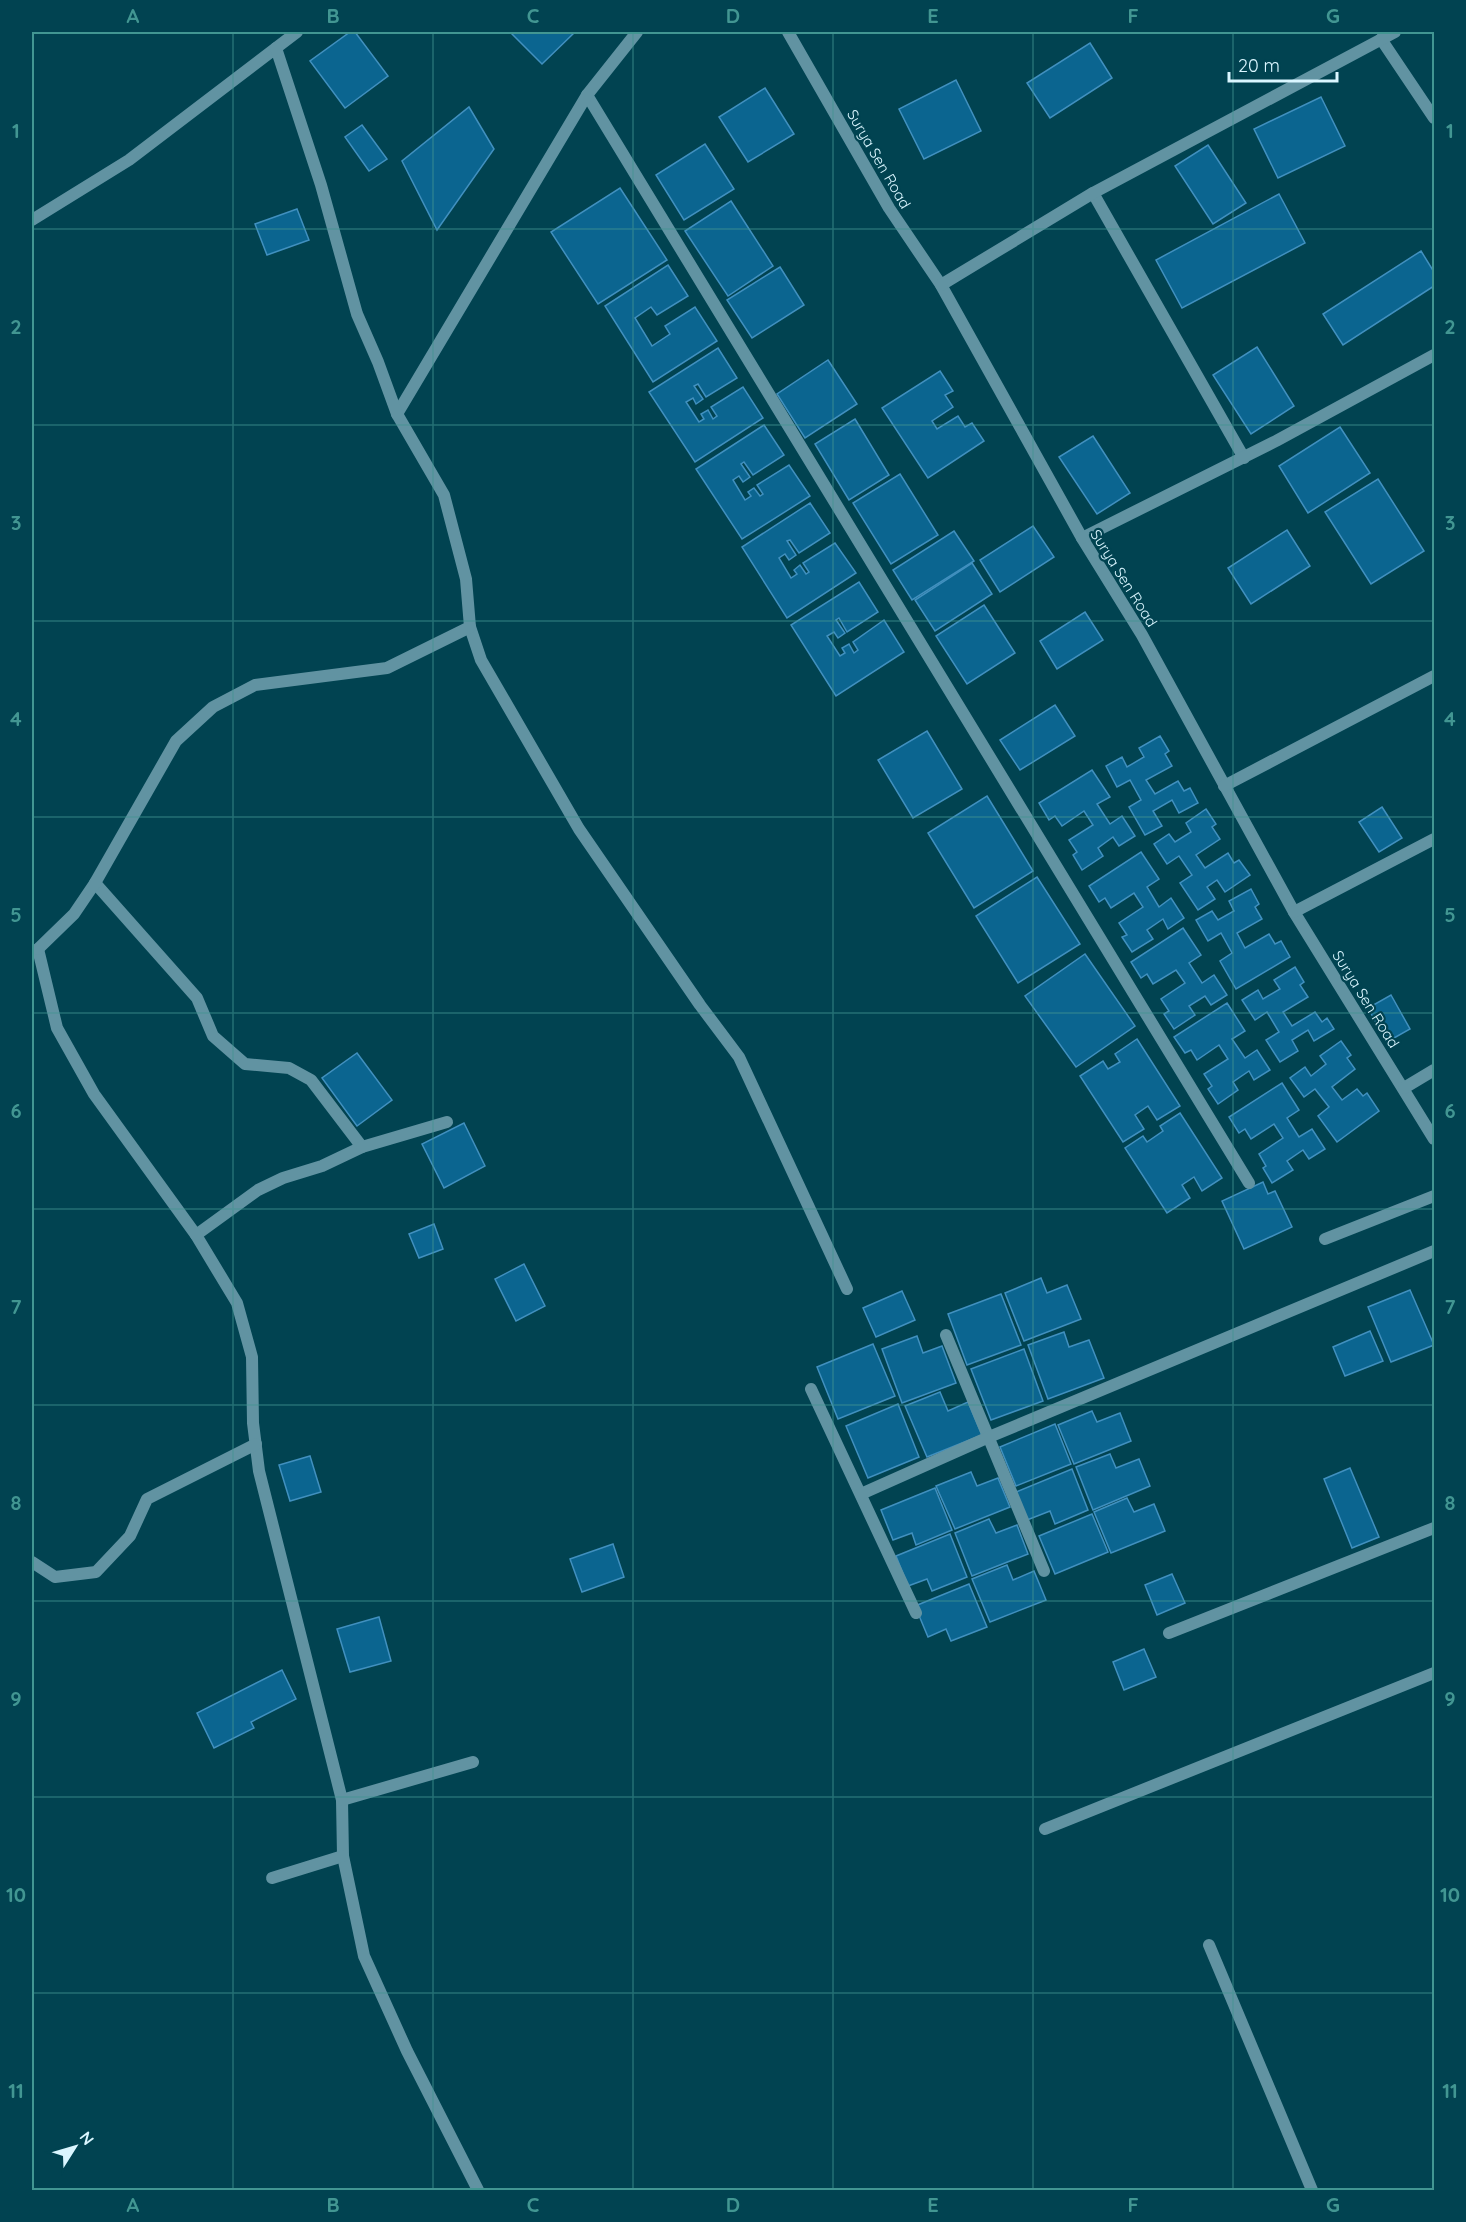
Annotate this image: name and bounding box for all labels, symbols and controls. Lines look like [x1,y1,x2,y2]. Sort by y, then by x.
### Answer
text: A [127,3,140,28]
text: B [326,3,340,28]
text: C [527,3,540,28]
text: D [726,3,740,28]
text: E [927,3,939,28]
text: F [1127,3,1139,28]
text: G [1326,3,1340,28]
scale bar [1229,45,1337,83]
text: 20 m [1238,54,1280,77]
street label: Surya Sen Road [843,106,915,212]
text: 1 [12,118,20,143]
text: 1 [1446,118,1454,143]
text: 2 [10,314,22,339]
text: 2 [1444,314,1456,339]
text: 3 [11,510,21,535]
text: 3 [1445,510,1455,535]
street label: Surya Sen Road [1086,526,1162,630]
text: 4 [10,706,22,731]
text: 4 [1444,706,1456,731]
text: 5 [10,902,22,927]
text: 5 [1444,902,1456,927]
street label: Surya Sen Road [1328,947,1404,1051]
text: 6 [10,1098,22,1123]
text: 6 [1444,1098,1456,1123]
text: 7 [11,1294,22,1319]
text: 7 [1445,1294,1456,1319]
text: 8 [11,1490,22,1515]
text: 8 [1445,1490,1456,1515]
text: 9 [10,1686,22,1711]
text: 9 [1444,1686,1456,1711]
text: 10 [6,1882,26,1907]
text: 10 [1440,1882,1460,1907]
text: 11 [8,2078,24,2103]
text: 11 [1442,2078,1458,2103]
north arrow [45,2117,105,2177]
text: N [75,2127,99,2149]
text: A [127,2192,140,2217]
text: B [326,2192,340,2217]
text: C [527,2192,540,2217]
text: D [726,2192,740,2217]
text: E [927,2192,939,2217]
text: F [1127,2192,1139,2217]
text: G [1326,2192,1340,2217]

